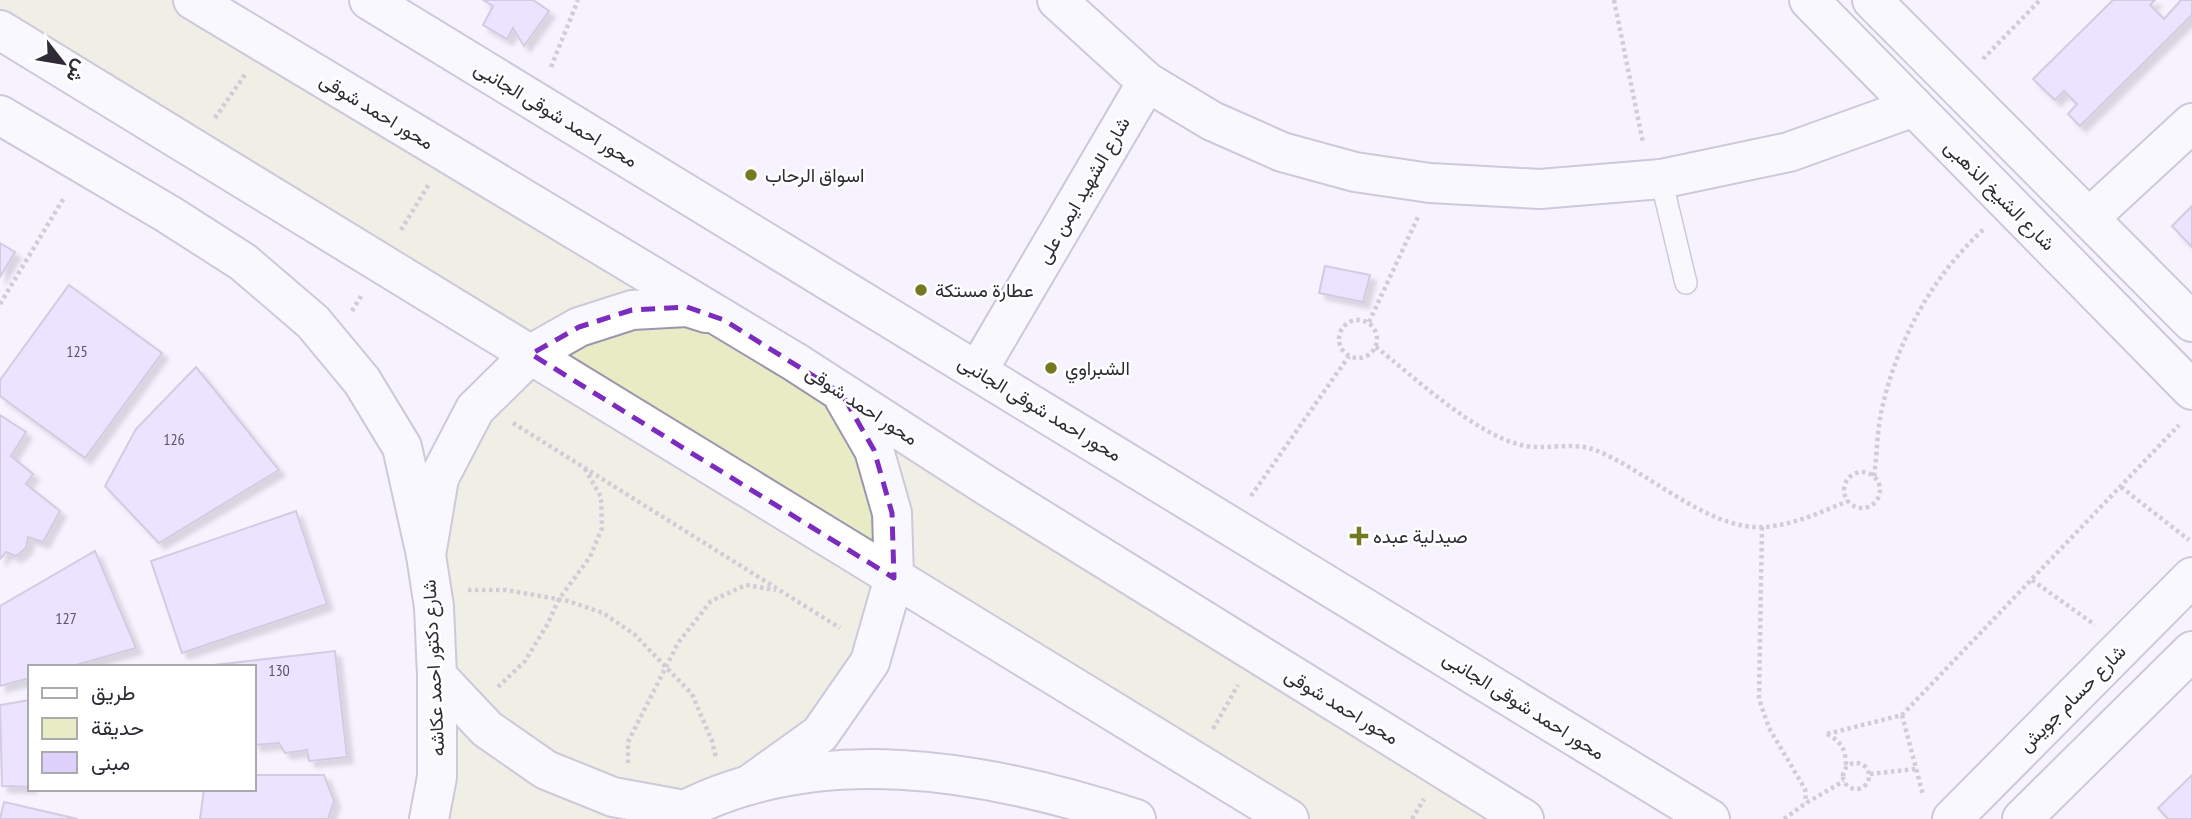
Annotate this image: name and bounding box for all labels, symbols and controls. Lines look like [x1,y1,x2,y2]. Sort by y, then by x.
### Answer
north arrow [28,28,98,98]
text: ش [61,56,94,88]
street label: محور احمد شوقى الجانبى [470,56,642,172]
street label: محور احمد شوقى [316,68,438,154]
street label: شارع الشهيد ايمن على [1031,112,1136,268]
street label: شارع الشيخ الذهبى [1938,135,2060,257]
place label: اسواق الرحاب [765,163,864,187]
marker: اسواق الرحاب [743,167,759,183]
place label: عطارة مستكة [935,278,1034,302]
marker: عطارة مستكة [913,282,929,298]
house number: 125 [66,341,88,361]
street label: محور احمد شوقى الجانبى [954,350,1126,466]
place label: الشبراوي [1065,356,1130,384]
street label: محور احمد شوقى [802,360,922,450]
marker: الشبراوي [1043,360,1059,376]
house number: 126 [163,429,185,449]
place label: صيدلية عبده [1373,524,1468,548]
marker: صيدلية عبده [1351,528,1367,544]
street label: شارع دكتور احمد عكاشه [416,579,451,757]
house number: 127 [55,608,77,628]
street label: شارع حسام جويش [2013,639,2131,757]
street label: محور احمد شوقى الجانبى [1439,645,1609,765]
house number: 130 [268,660,290,680]
street label: محور احمد شوقى [1281,663,1403,749]
legend [28,665,256,791]
text: طريق [91,679,136,706]
text: حديقة [91,714,144,741]
text: مبنى [91,749,130,776]

